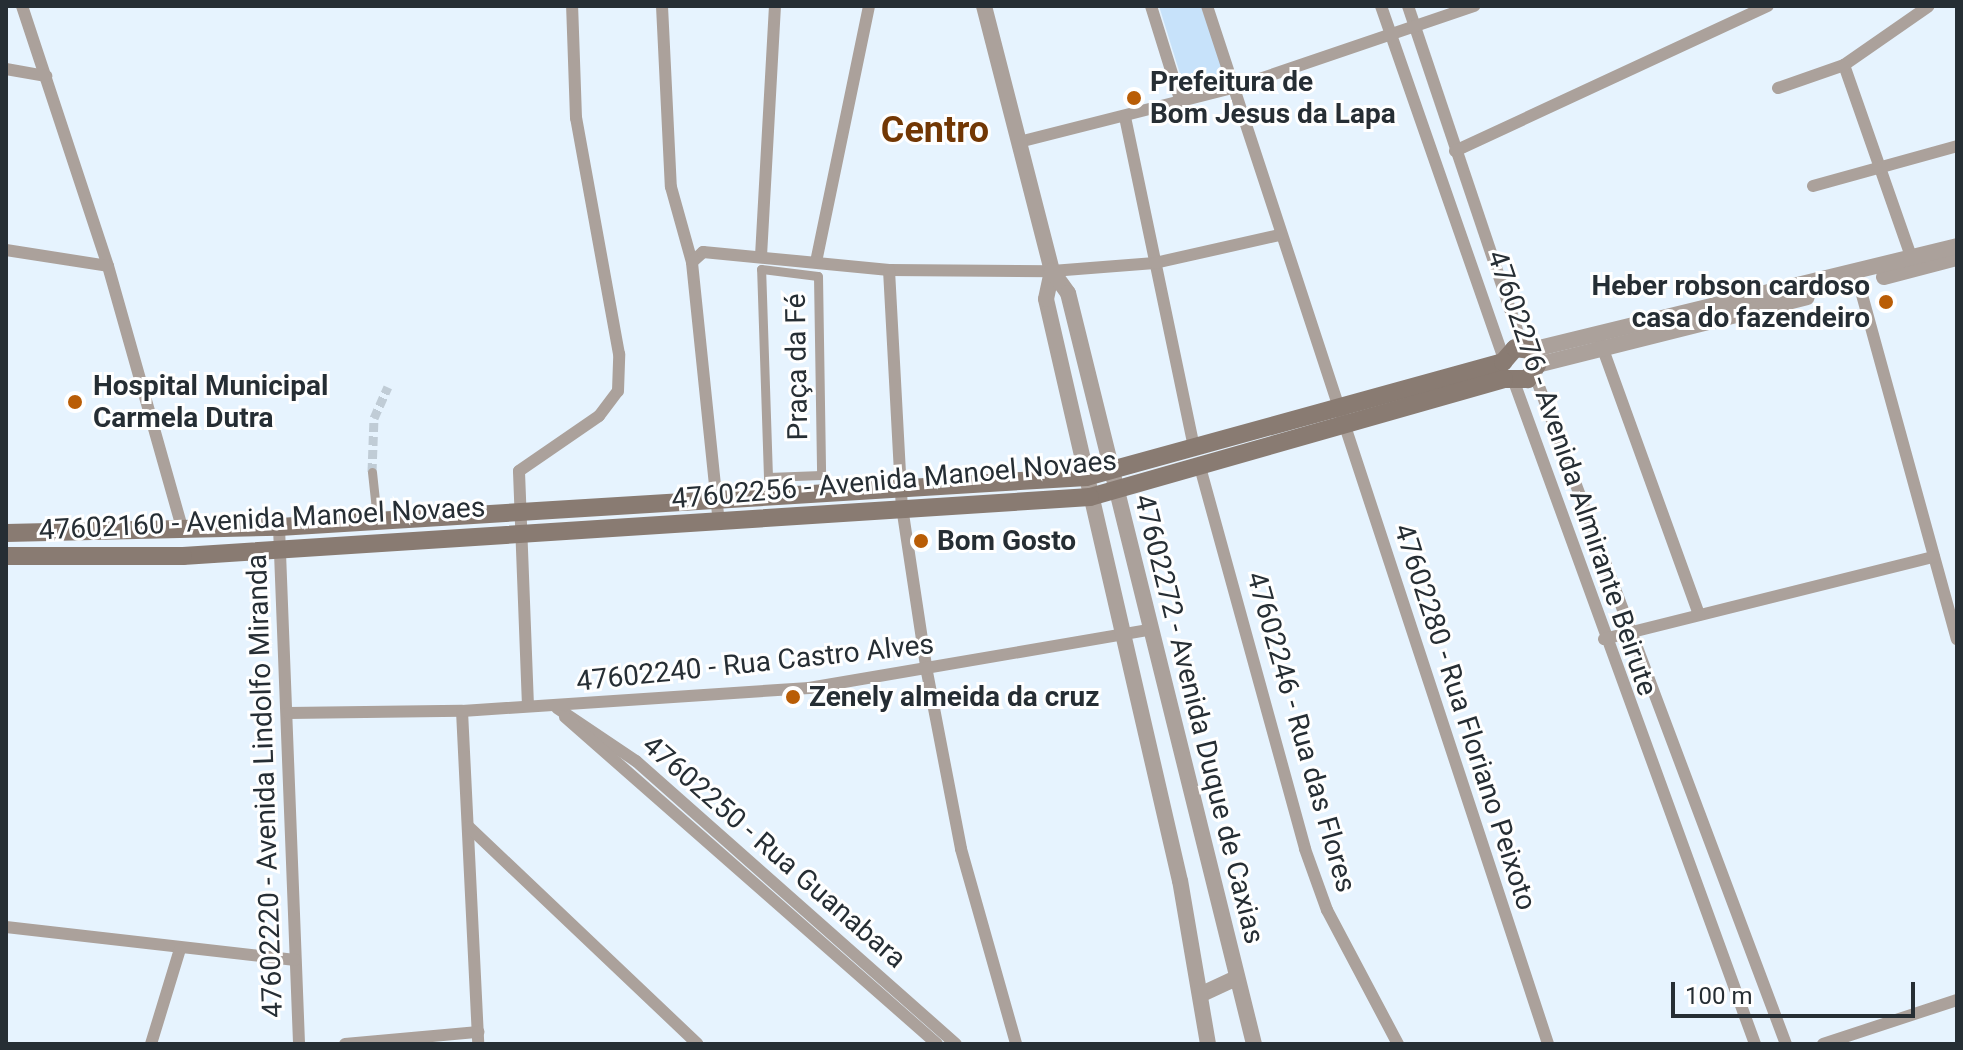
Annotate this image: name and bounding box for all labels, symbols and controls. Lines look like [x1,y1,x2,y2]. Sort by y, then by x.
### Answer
place label: Prefeitura de Bom Jesus da Lapa [1150,65,1396,131]
marker: Prefeitura de Bom Jesus da Lapa [1125,89,1143,107]
district label: Centro [881,109,989,153]
street label: 47602276 - Avenida Almirante Beirute [1480,246,1664,700]
place label: Heber robson cardoso casa do fazendeiro [1591,269,1870,335]
street label: Praça da Fé [779,293,815,441]
marker: Heber robson cardoso casa do fazendeiro [1877,293,1895,311]
place label: Hospital Municipal Carmela Dutra [93,369,328,435]
marker: Hospital Municipal Carmela Dutra [64,391,86,413]
street label: 47602256 - Avenida Manoel Novaes [670,444,1118,516]
street label: 47602160 - Avenida Manoel Novaes [38,491,486,547]
street label: 47602272 - Avenida Duque de Caxias [1127,491,1271,947]
street label: 47602280 - Rua Floriano Peixoto [1387,520,1543,914]
place label: Bom Gosto [937,524,1076,558]
marker: Bom Gosto [912,532,930,550]
street label: 47602220 - Avenida Lindolfo Miranda [240,554,290,1018]
street label: 47602246 - Rua das Flores [1239,568,1363,896]
street label: 47602240 - Rua Castro Alves [575,628,935,698]
place label: Zenely almeida da cruz [809,680,1099,714]
marker: Zenely almeida da cruz [784,688,802,706]
street label: 47602250 - Rua Guanabara [635,728,913,976]
scale bar [1675,966,1919,1016]
text: 100 m [1685,982,1752,1010]

